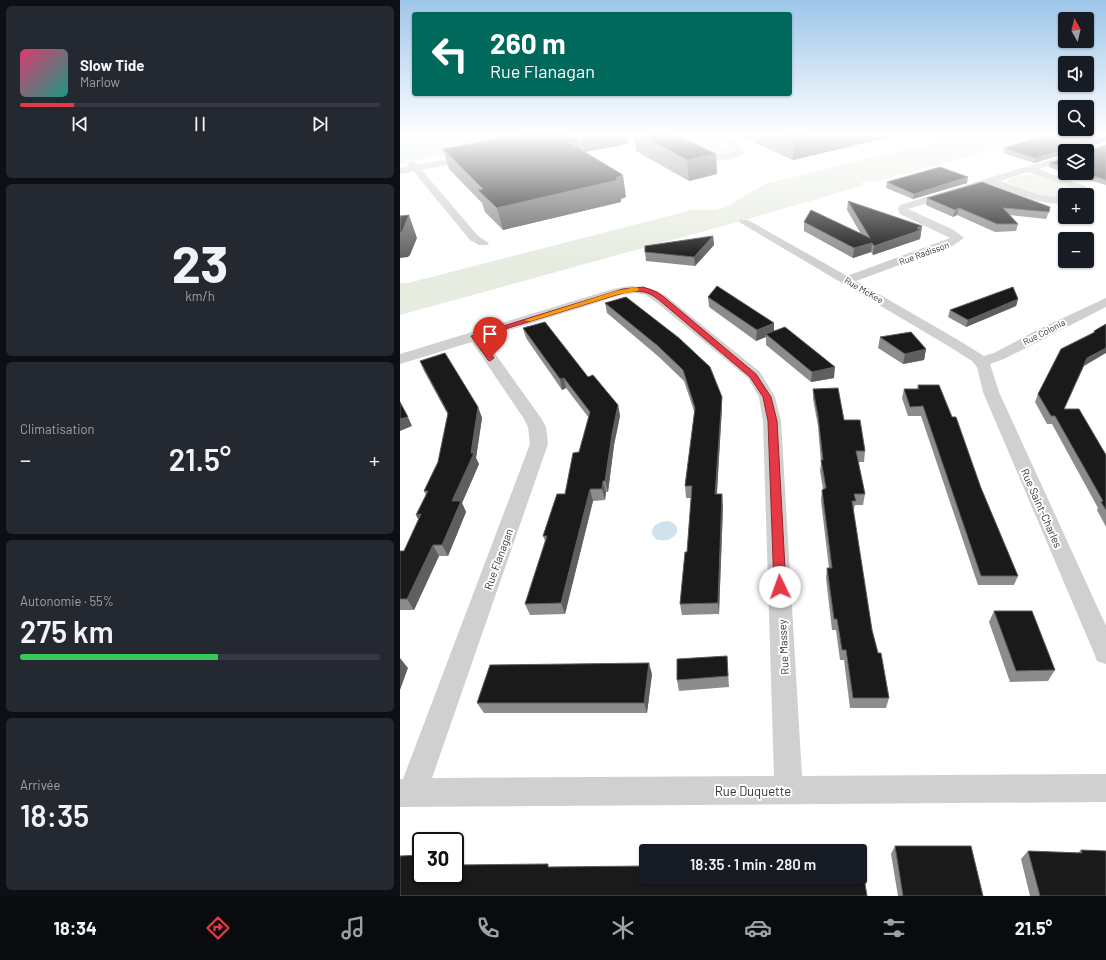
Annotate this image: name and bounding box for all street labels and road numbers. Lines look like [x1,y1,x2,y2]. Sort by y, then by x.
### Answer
street label: Rue Radisson [897,239,951,267]
street label: Rue McKee [843,274,886,306]
street label: Rue Colonia [1021,317,1067,347]
street label: Rue Saint-Charles [1019,466,1065,550]
street label: Rue Flanagan [481,527,515,591]
street label: Rue Massey [775,619,791,675]
street label: Rue Duquette [715,783,791,799]

